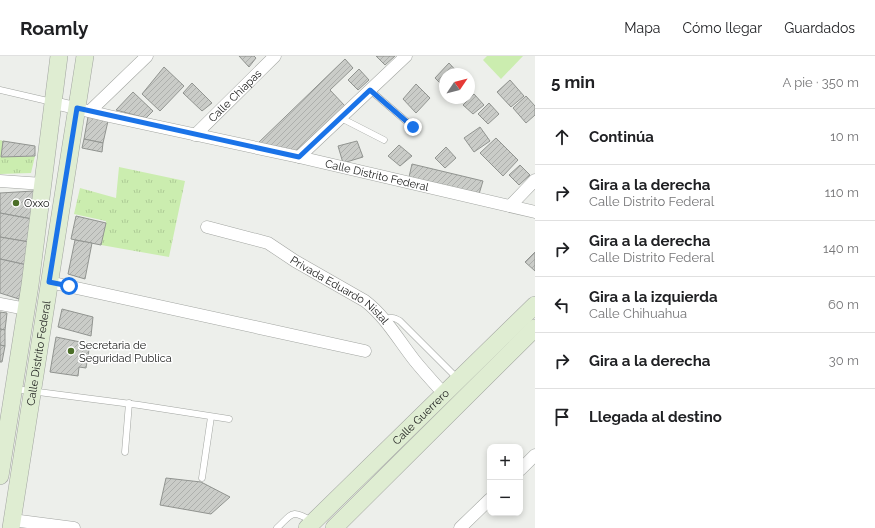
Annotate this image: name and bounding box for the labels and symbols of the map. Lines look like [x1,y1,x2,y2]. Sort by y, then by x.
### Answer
street label: Calle Chiapas [206,67,264,125]
north arrow [439,68,475,104]
route end [404,118,422,136]
street label: Calle Distrito Federal [324,157,430,194]
place label: Oxxo [24,197,50,210]
marker: Oxxo [11,198,21,208]
street label: Privada Eduardo Nistal [288,254,391,327]
route start [60,277,78,295]
street label: Calle Distrito Federal [24,300,54,407]
place label: Secretaria de Seguridad Publica [79,339,172,365]
marker: Secretaria de Seguridad Publica [66,346,76,356]
street label: Calle Guerrero [390,386,452,448]

